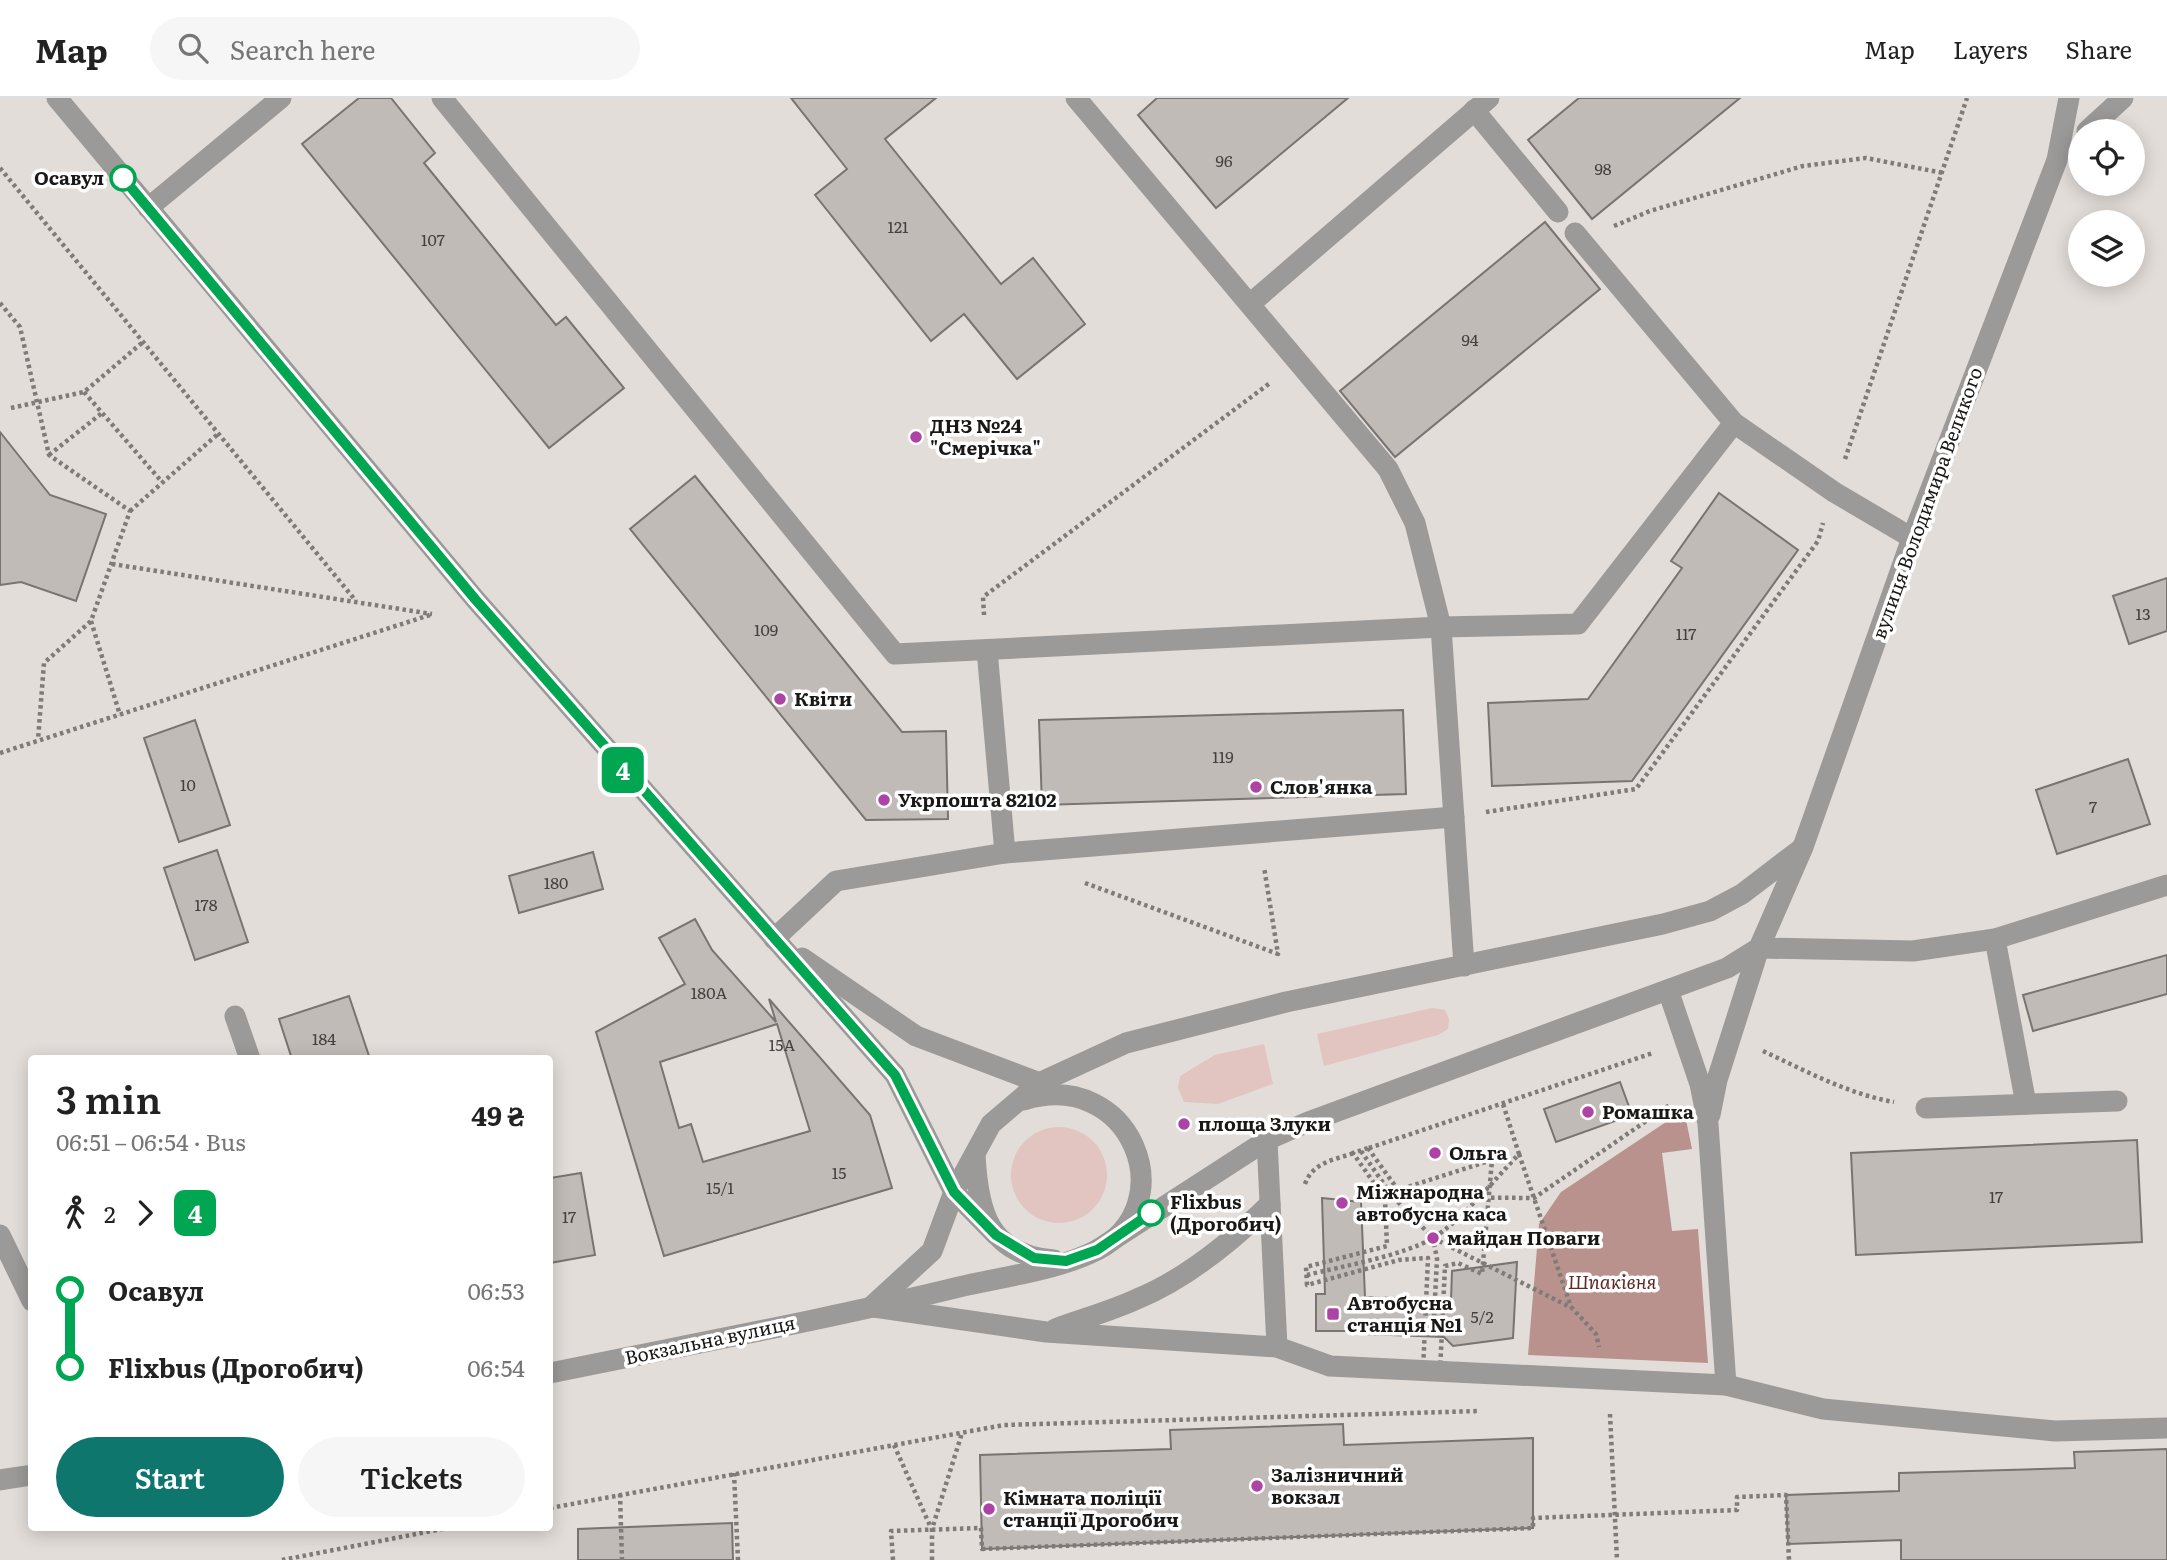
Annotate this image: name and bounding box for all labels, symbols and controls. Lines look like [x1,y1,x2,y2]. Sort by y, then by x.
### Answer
search box [150,17,640,80]
text: Map [35,24,108,73]
icon: search [174,29,212,67]
text: Search here [230,29,376,68]
text: Map [1864,31,1915,66]
text: Layers [1953,31,2027,66]
text: Share [2065,31,2132,66]
map controls [2068,119,2145,287]
button: locate [2068,119,2145,196]
house number: 96 [1216,148,1233,172]
house number: 98 [1594,156,1612,180]
place label: Осавул [34,163,104,191]
marker: Осавул [110,165,136,191]
button: layers [2068,210,2145,287]
house number: 121 [887,214,909,238]
house number: 107 [421,227,445,251]
house number: 94 [1461,327,1479,351]
street label: вулиця Володимира Великого [1864,363,1988,642]
place label: ДНЗ №24 "Смерічка" [930,411,1041,461]
marker: ДНЗ №24 "Смерічка" [908,429,924,445]
house number: 13 [2135,601,2151,625]
house number: 109 [754,617,778,641]
house number: 117 [1676,621,1696,645]
place label: Квіти [794,684,852,712]
marker: Квіти [772,691,788,707]
house number: 119 [1212,744,1234,768]
line badge: 4 [600,747,646,793]
text: 4 [616,752,630,787]
house number: 10 [180,772,196,796]
place label: Слов'янка [1270,772,1373,800]
marker: Слов'янка [1248,779,1264,795]
place label: Укрпошта 82102 [898,785,1056,813]
marker: Укрпошта 82102 [876,792,892,808]
house number: 7 [2089,794,2097,818]
house number: 180 [544,870,568,894]
house number: 178 [195,892,218,916]
house number: 180А [691,980,727,1004]
house number: 184 [312,1026,336,1050]
house number: 15А [769,1032,795,1056]
text: 3 min [56,1069,161,1126]
text: 49 ₴ [471,1095,525,1134]
place label: Ромашка [1602,1097,1694,1125]
marker: Ромашка [1580,1104,1596,1120]
place label: площа Злуки [1198,1109,1331,1137]
marker: площа Злуки [1176,1116,1192,1132]
text: 06:51 – 06:54 · Bus [56,1124,246,1158]
place label: Ольга [1449,1138,1508,1166]
marker: Ольга [1427,1145,1443,1161]
house number: 15 [832,1160,846,1184]
house number: 15/1 [706,1175,734,1199]
place label: Міжнародна автобусна каса [1356,1177,1507,1227]
house number: 17 [1989,1184,2003,1208]
place label: Flixbus (Дрогобич) [1170,1187,1282,1237]
icon: walk [56,1194,94,1232]
icon: forward [126,1194,164,1232]
text: 4 [188,1195,202,1230]
marker: Міжнародна автобусна каса [1334,1195,1350,1211]
text: 2 [104,1196,116,1230]
marker: Flixbus (Дрогобич) [1138,1200,1164,1226]
house number: 17 [562,1204,576,1228]
place label: майдан Поваги [1447,1223,1600,1251]
marker: майдан Поваги [1425,1230,1441,1246]
park label: Шпаківня [1568,1267,1657,1295]
text: Осавул [108,1270,204,1309]
text: 06:53 [468,1273,525,1307]
place label: Автобусна станція №1 [1347,1288,1462,1338]
house number: 5/2 [1470,1304,1494,1328]
marker: Автобусна станція №1 [1325,1306,1341,1322]
street label: Вокзальна вулиця [622,1307,798,1371]
text: Flixbus (Дрогобич) [108,1347,364,1386]
text: 06:54 [467,1350,525,1384]
button: Start [56,1437,284,1517]
button: Tickets [298,1437,525,1517]
place label: Залізничний вокзал [1271,1460,1404,1510]
marker: Залізничний вокзал [1249,1478,1265,1494]
place label: Кімната поліції станції Дрогобич [1003,1483,1179,1533]
marker: Кімната поліції станції Дрогобич [981,1501,997,1517]

